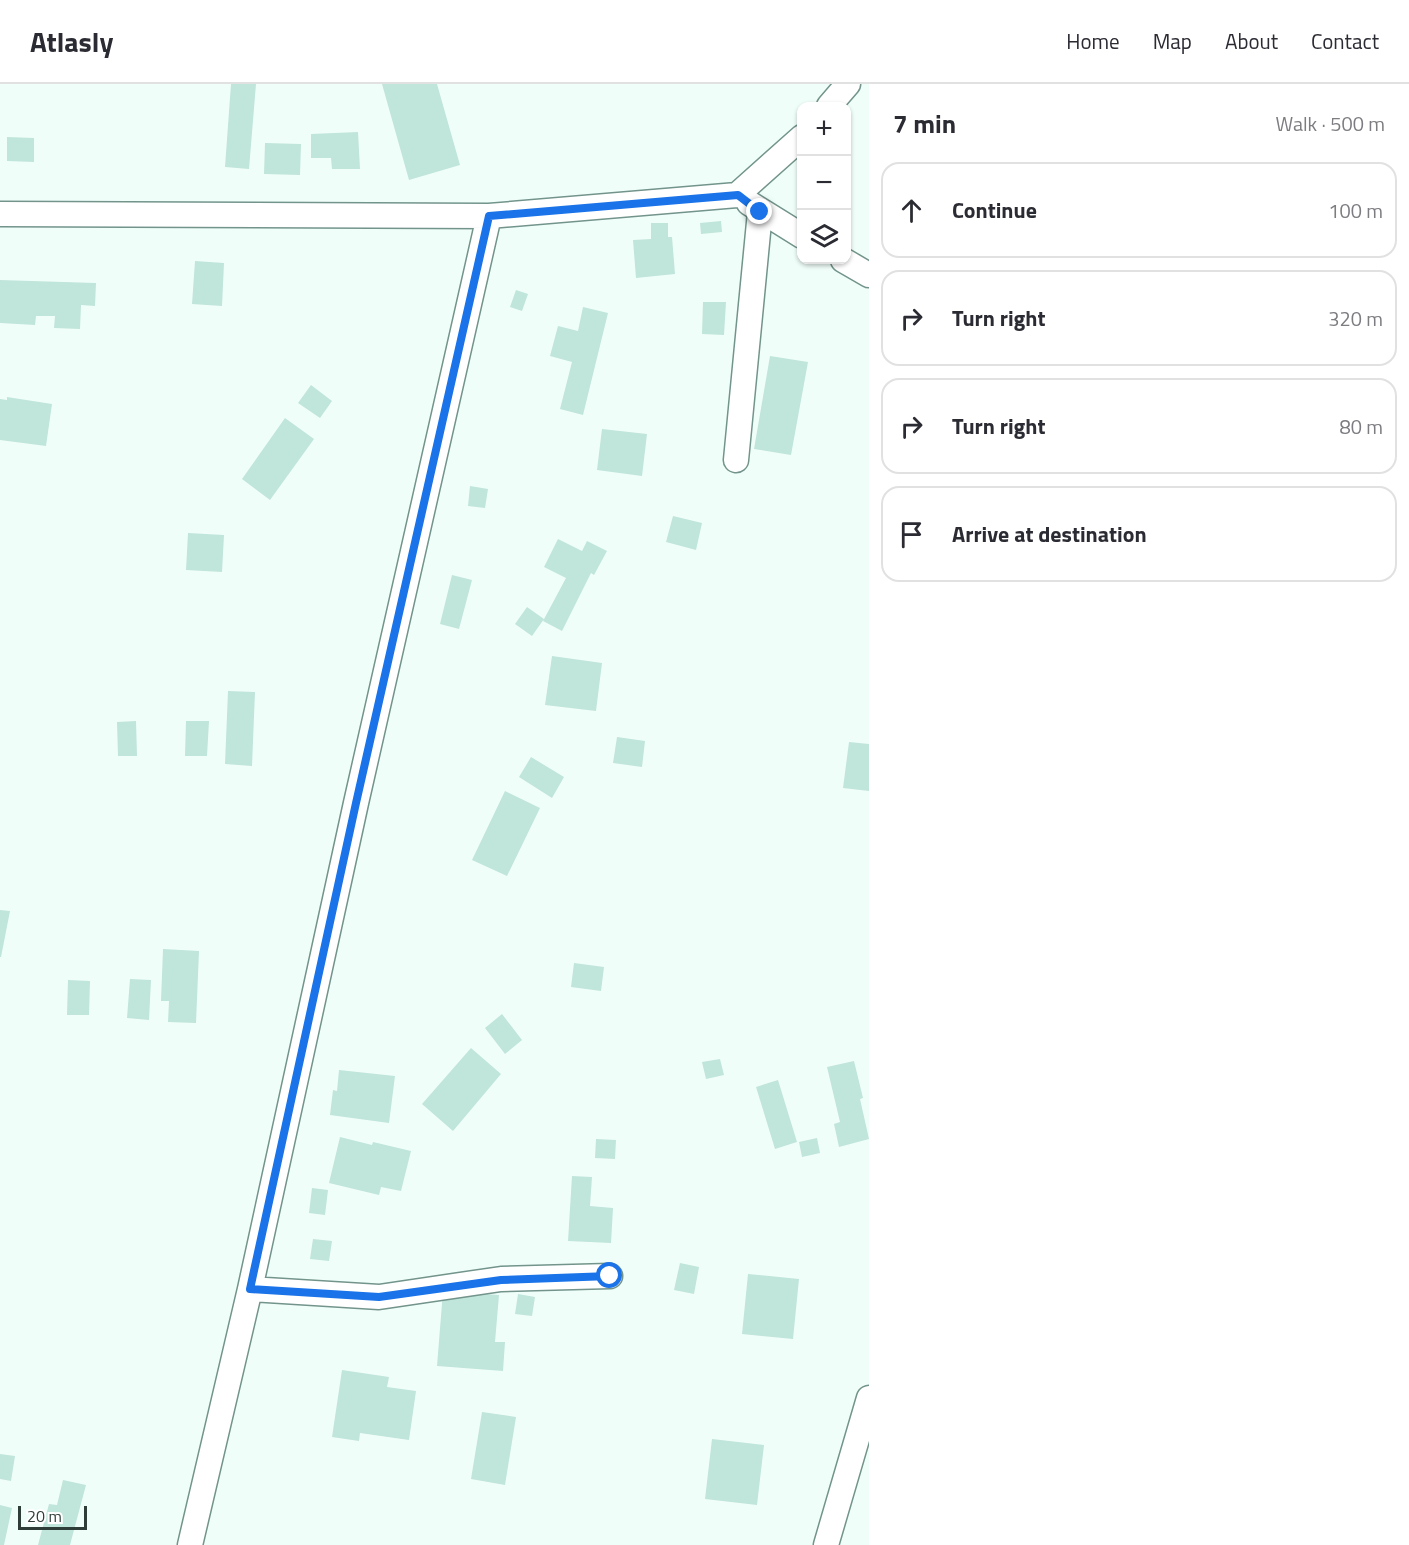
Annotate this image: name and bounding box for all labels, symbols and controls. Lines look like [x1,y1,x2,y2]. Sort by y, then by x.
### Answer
text: Atlasly [30,20,113,63]
text: Home [1066,25,1120,57]
text: Map [1153,25,1192,57]
text: About [1225,25,1278,57]
text: Contact [1311,25,1379,57]
map controls [797,102,851,264]
button: + [797,102,851,156]
text: 7 min [893,104,956,143]
text: Walk · 500 m [1276,108,1385,139]
button: − [797,156,851,210]
text: Continue [952,193,1037,227]
icon: ahead [895,194,928,227]
text: 100 m [1328,195,1383,226]
route end [746,198,772,224]
button: layers [797,210,851,264]
text: Turn right [952,301,1046,335]
icon: right [895,302,928,335]
text: 320 m [1328,303,1383,334]
text: Turn right [952,409,1046,443]
icon: right [895,410,928,443]
text: 80 m [1339,411,1383,442]
text: Arrive at destination [952,517,1147,551]
icon: arrive [895,518,928,551]
route start [596,1262,622,1288]
scale bar [18,1503,87,1530]
text: 20 m [27,1504,62,1528]

